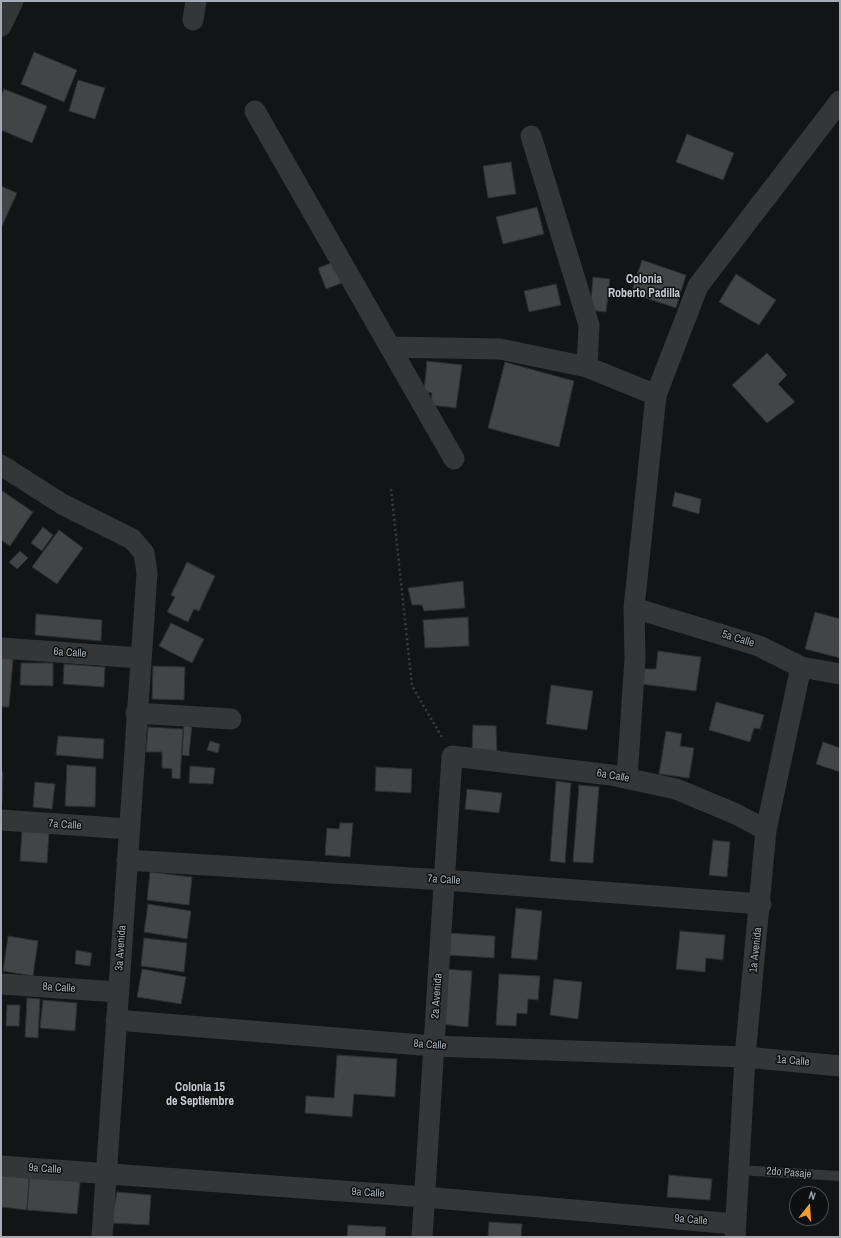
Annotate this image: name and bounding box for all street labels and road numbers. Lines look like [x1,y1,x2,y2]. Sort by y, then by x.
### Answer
street label: 5a Calle [720,628,756,650]
street label: 6a Calle [53,645,87,661]
street label: 6a Calle [596,767,630,785]
street label: 7a Calle [48,817,82,833]
street label: 7a Calle [427,872,461,888]
street label: 3a Avenida [113,925,129,971]
street label: 1a Avenida [747,927,765,973]
street label: 2a Avenida [429,973,445,1019]
street label: 8a Calle [42,980,76,996]
street label: 8a Calle [413,1037,447,1053]
street label: 1a Calle [776,1053,810,1069]
street label: 9a Calle [28,1161,62,1177]
street label: 2do Pasaje [766,1165,812,1181]
street label: 9a Calle [351,1185,385,1201]
street label: 9a Calle [674,1212,708,1228]

